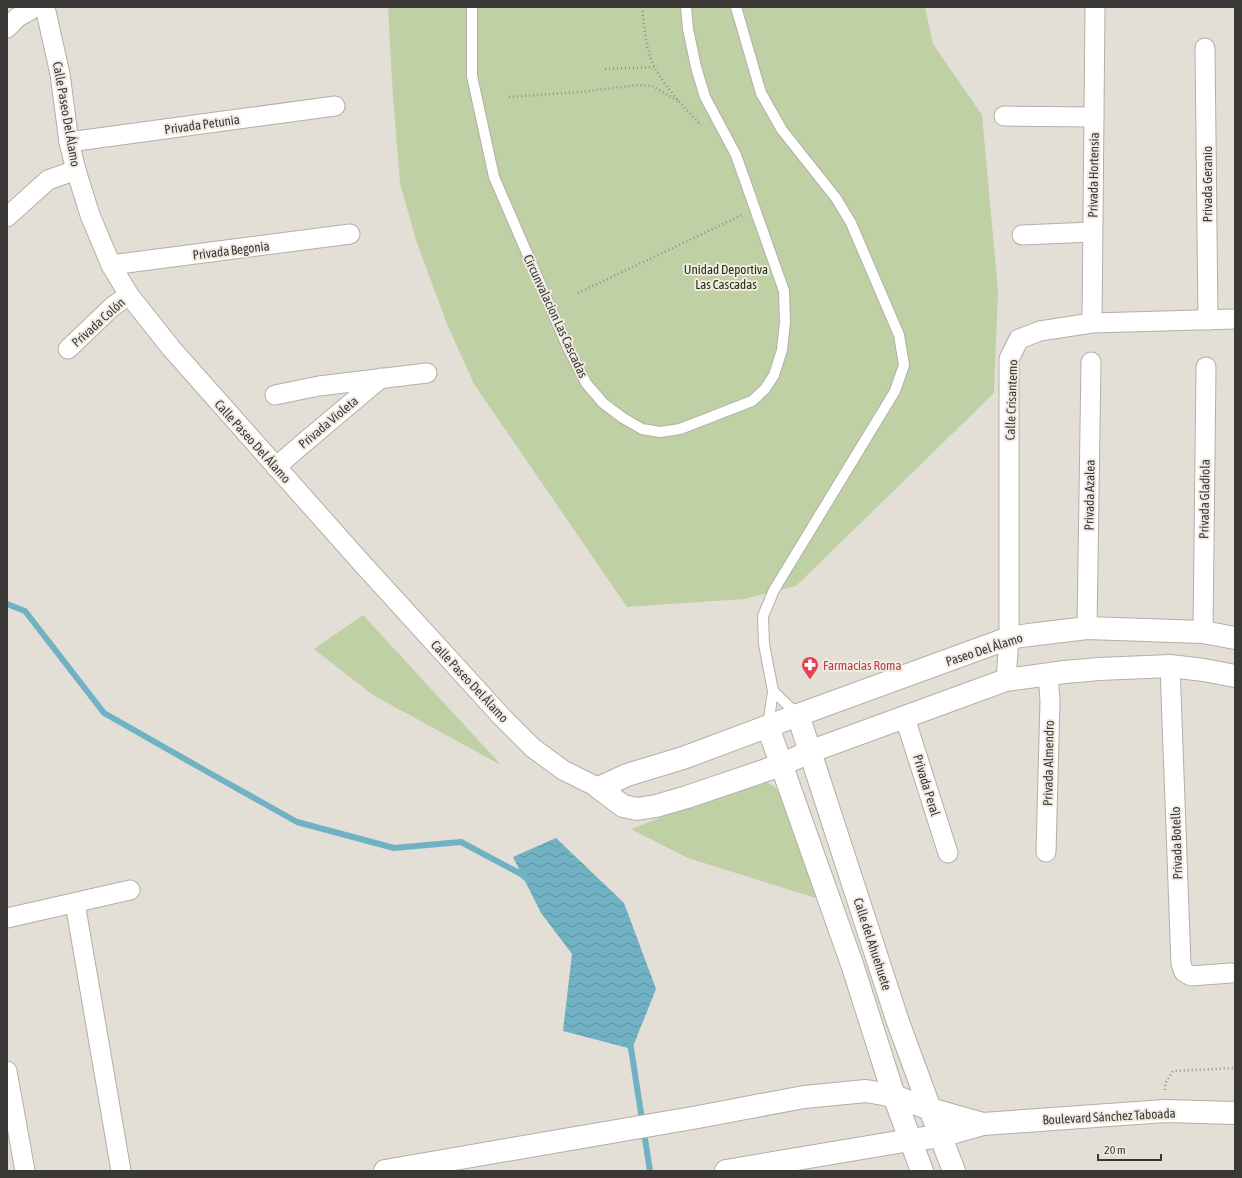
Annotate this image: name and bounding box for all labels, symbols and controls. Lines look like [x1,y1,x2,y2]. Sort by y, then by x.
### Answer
street label: Calle Paseo Del Álamo [50,60,83,168]
street label: Privada Petunia [163,112,241,137]
street label: Privada Hortensia [1085,132,1102,218]
street label: Privada Geranio [1200,146,1215,222]
street label: Privada Begonia [192,238,270,263]
street label: Circunvalacion Las Cascadas [520,252,591,381]
park label: Unidad Deportiva Las Cascadas [684,262,768,292]
street label: Privada Colón [69,295,128,350]
street label: Calle Crisantemo [1003,359,1020,441]
street label: Privada Violeta [296,393,361,452]
street label: Calle Paseo Del Álamo [211,397,294,486]
street label: Privada Azalea [1081,459,1098,531]
street label: Privada Gladiola [1196,459,1213,539]
street label: Paseo Del Álamo [944,630,1025,669]
street label: Calle Paseo Del Álamo [428,637,511,725]
pharmacy icon: Farmacias Roma [800,655,820,680]
place label: Farmacias Roma [823,658,902,673]
street label: Privada Almendro [1040,720,1057,806]
street label: Privada Peral [910,753,943,818]
street label: Privada Botello [1168,806,1185,880]
street label: Calle del Ahuehuete [850,896,895,992]
street label: Boulevard Sánchez Taboada [1042,1106,1176,1127]
scale bar [1098,1136,1161,1162]
text: 20 m [1104,1143,1126,1157]

